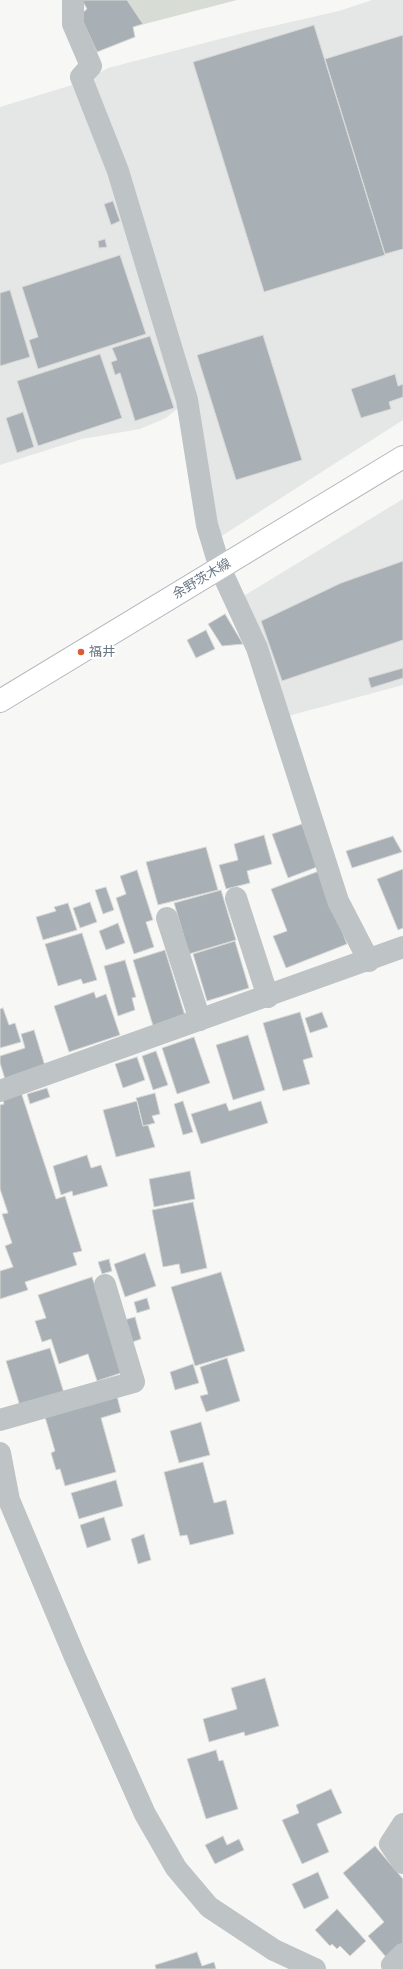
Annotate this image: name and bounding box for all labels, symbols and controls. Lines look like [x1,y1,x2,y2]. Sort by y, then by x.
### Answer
street label: 余野茨木線 [170,556,234,602]
place label: 福井 [89,644,115,660]
marker: 福井 [76,647,86,657]

